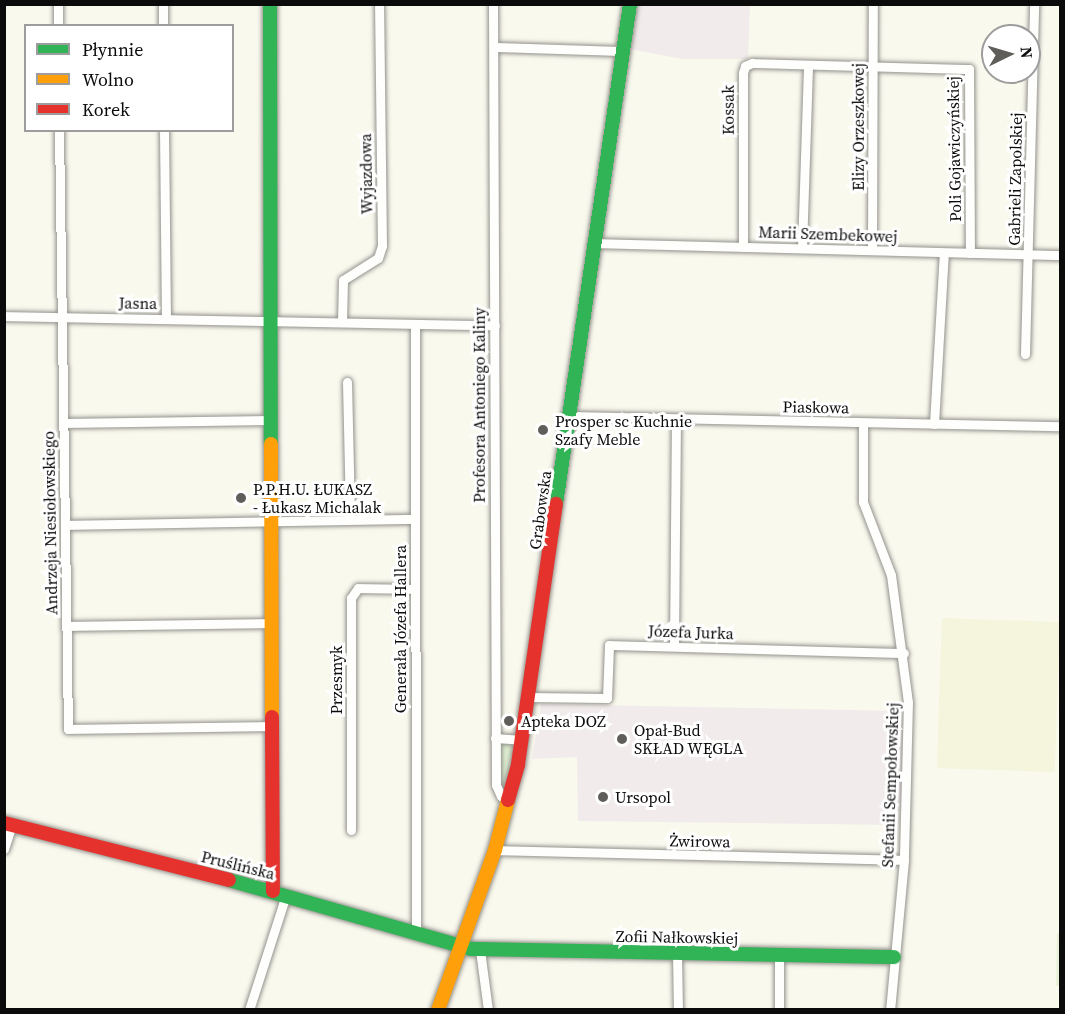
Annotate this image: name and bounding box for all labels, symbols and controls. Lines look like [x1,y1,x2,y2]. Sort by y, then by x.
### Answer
legend [24,24,234,132]
north arrow [981,24,1041,84]
text: Płynnie [82,37,143,62]
text: N [1015,46,1038,59]
street label: Elizy Orzeszkowej [848,63,868,191]
text: Wolno [82,67,134,92]
street label: Poli Gojawiczyńskiej [943,76,965,222]
street label: Kossak [718,85,738,135]
text: Korek [82,97,130,122]
street label: Gabrieli Zapolskiej [1004,112,1026,246]
street label: Wyjazdowa [356,133,376,215]
street label: Marii Szembekowej [758,222,898,246]
street label: Jasna [119,293,157,313]
street label: Profesora Antoniego Kaliny [469,307,489,503]
street label: Piaskowa [783,397,849,417]
place label: Prosper sc Kuchnie Szafy Meble [555,411,692,449]
marker: Prosper sc Kuchnie Szafy Meble [536,423,550,437]
street label: Andrzeja Niesiołowskiego [39,431,61,615]
street label: Grabowska [525,469,555,551]
place label: P.P.H.U. ŁUKASZ - Łukasz Michalak [253,479,381,517]
marker: P.P.H.U. ŁUKASZ - Łukasz Michalak [234,491,248,505]
street label: Generała Józefa Hallera [390,545,410,713]
street label: Józefa Jurka [648,621,734,643]
street label: Przesmyk [326,646,346,714]
street label: Stefanii Sempołowskiej [878,702,902,868]
place label: Apteka DOZ [521,711,606,731]
marker: Apteka DOZ [502,714,516,728]
place label: Opał-Bud SKŁAD WĘGLA [634,720,744,758]
marker: Opał-Bud SKŁAD WĘGLA [615,732,629,746]
place label: Ursopol [615,787,671,807]
marker: Ursopol [596,790,610,804]
street label: Żwirowa [669,831,731,851]
street label: Pruślińska [199,847,277,883]
street label: Zofii Nałkowskiej [616,926,738,948]

